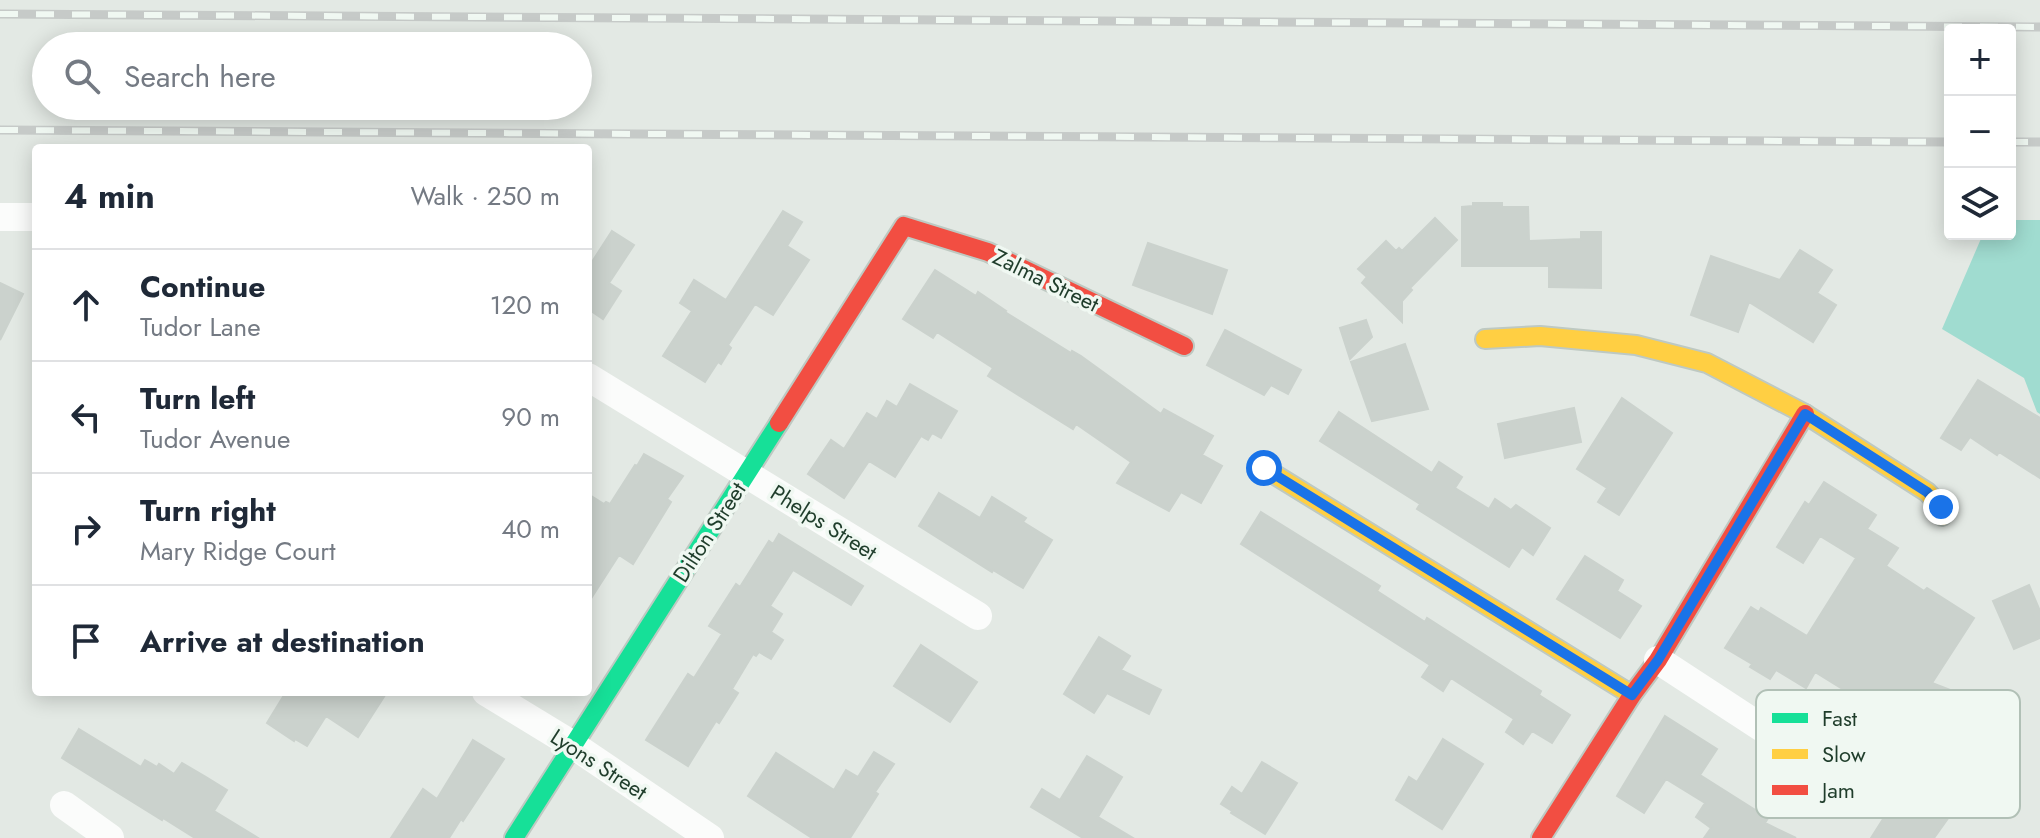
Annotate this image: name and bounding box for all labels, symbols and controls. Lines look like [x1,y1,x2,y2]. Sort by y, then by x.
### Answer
map controls [1944,24,2016,240]
button: + [1944,24,2016,96]
search box [32,32,592,120]
icon: search [60,54,104,98]
text: Search here [124,55,276,98]
button: − [1944,96,2016,168]
button: layers [1944,168,2016,240]
text: 4 min [64,172,155,221]
text: Walk · 250 m [410,177,560,215]
street label: Zalma Street [988,241,1105,320]
text: Continue [140,265,266,308]
icon: ahead [64,283,108,327]
text: 120 m [490,286,560,324]
text: Tudor Lane [140,308,261,346]
text: Turn left [140,377,255,420]
icon: left [64,395,108,439]
text: 90 m [501,398,560,436]
text: Tudor Avenue [140,420,290,458]
route start [1246,450,1282,486]
street label: Dilton Street [665,475,754,588]
street label: Phelps Street [764,477,884,568]
text: Turn right [140,489,276,532]
route end [1923,489,1959,525]
icon: right [64,507,108,551]
text: 40 m [501,510,560,548]
text: Mary Ridge Court [140,532,335,570]
icon: arrive [64,619,108,663]
text: Arrive at destination [140,620,425,663]
legend [1756,690,2020,818]
text: Fast [1822,702,1858,734]
street label: Lyons Street [544,721,654,808]
text: Slow [1822,738,1866,770]
text: Jam [1819,774,1855,806]

